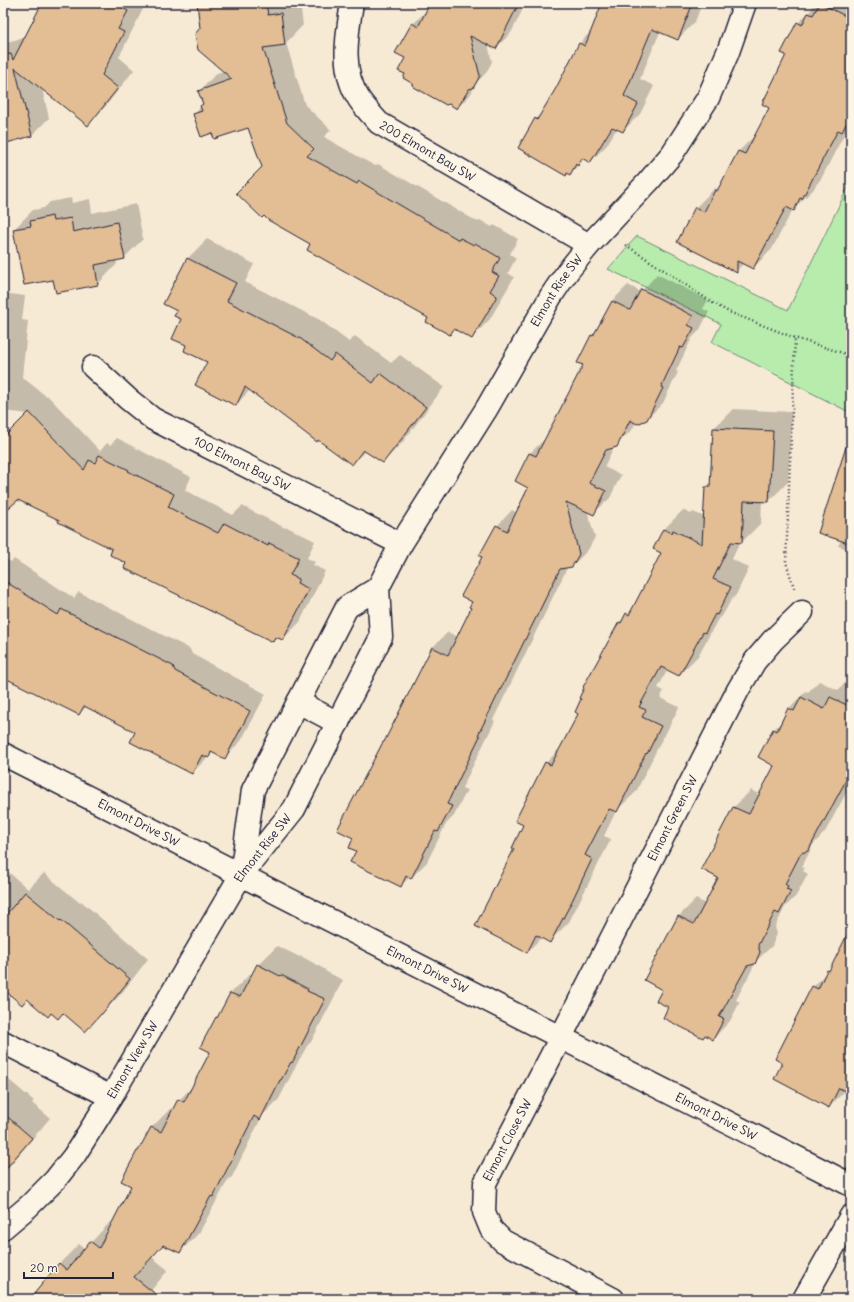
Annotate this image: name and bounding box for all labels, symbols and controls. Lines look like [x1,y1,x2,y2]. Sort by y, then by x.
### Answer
street label: 200 Elmont Bay SW [377,117,478,184]
street label: Elmont Rise SW [527,251,585,329]
street label: 100 Elmont Bay SW [191,433,293,494]
street label: Elmont Green SW [644,772,700,863]
street label: Elmont Drive SW [95,795,182,849]
street label: Elmont Rise SW [231,810,294,885]
street label: Elmont Drive SW [384,942,471,996]
street label: Elmont View SW [104,1018,161,1101]
street label: Elmont Drive SW [673,1089,760,1143]
street label: Elmont Close SW [479,1096,534,1184]
scale bar [24,1254,113,1280]
text: 20 m [30,1260,58,1275]

